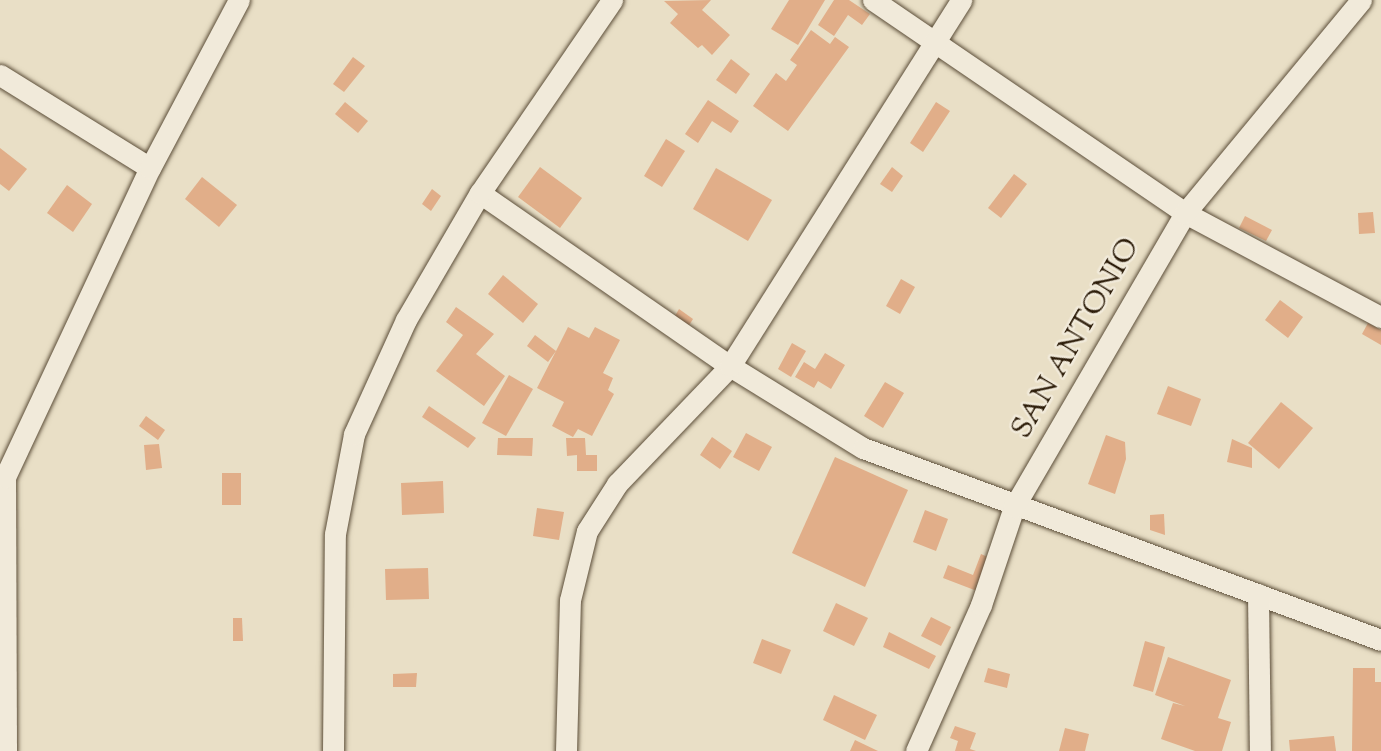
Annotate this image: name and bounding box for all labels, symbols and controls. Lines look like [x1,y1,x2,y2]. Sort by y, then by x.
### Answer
street label: SAN ANTONIO [1005,232,1149,446]

